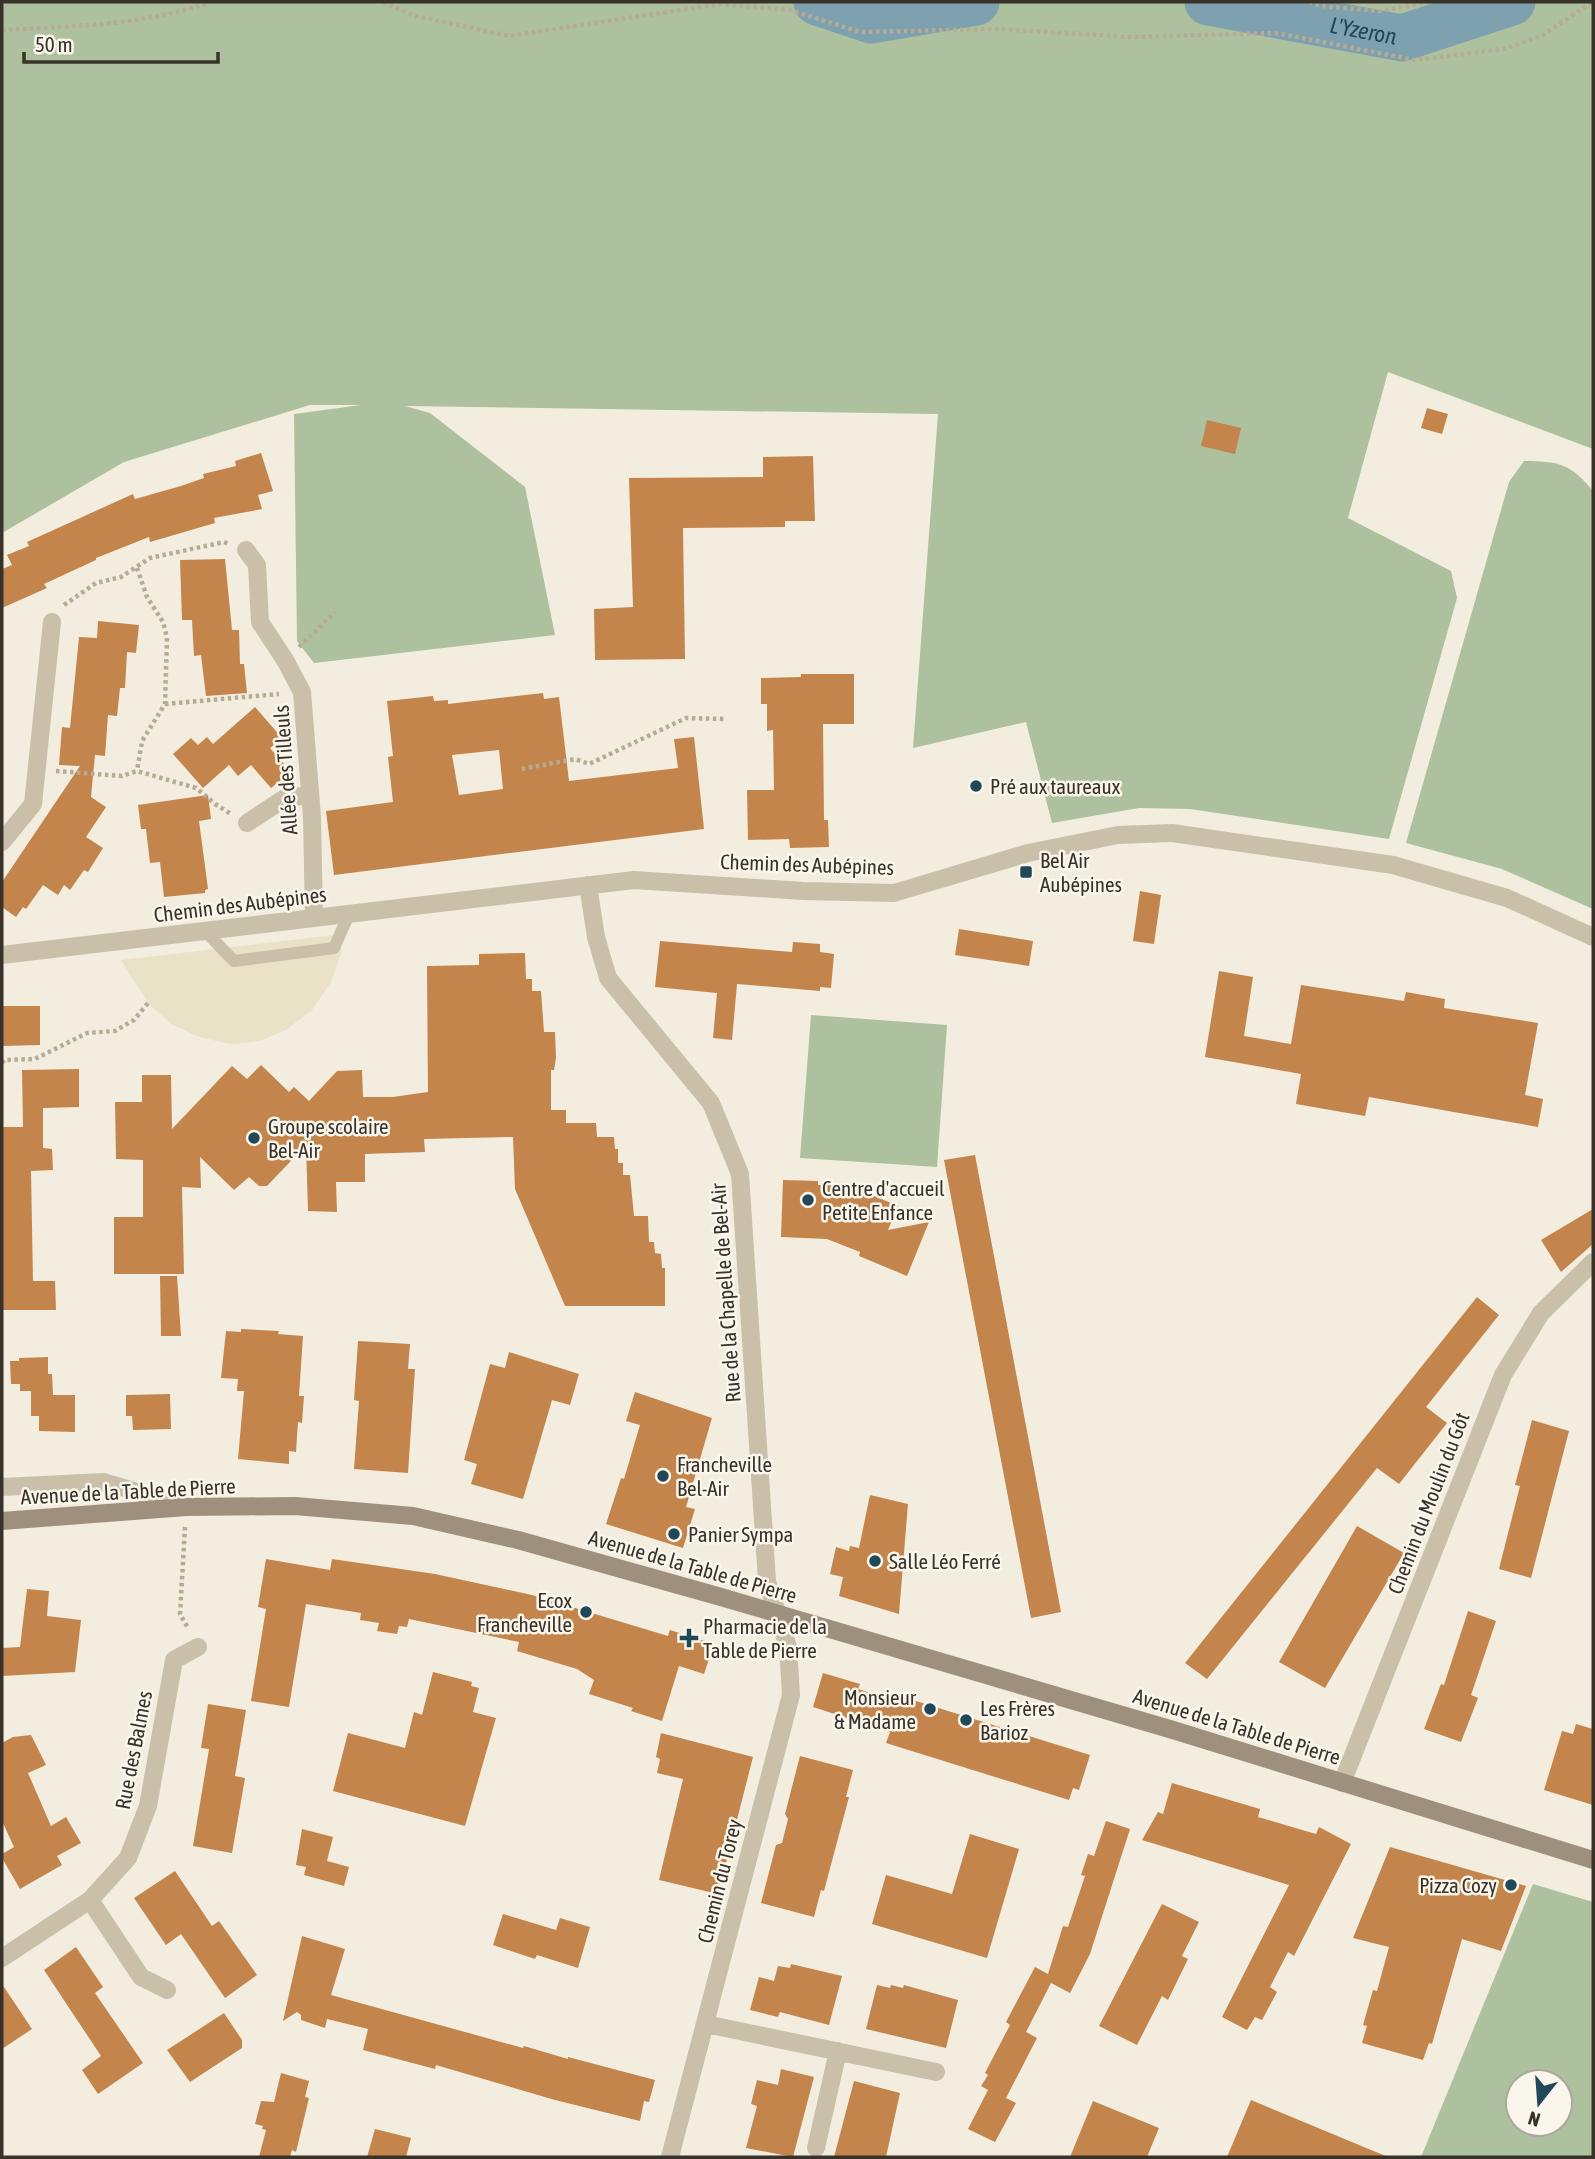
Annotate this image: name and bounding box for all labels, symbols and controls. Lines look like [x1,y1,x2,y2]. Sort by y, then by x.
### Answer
water label: L'Yzeron [1328,12,1399,50]
scale bar [24,21,219,65]
text: 50 m [35,32,73,56]
street label: Allée des Tilleuls [268,704,302,836]
place label: Pré aux taureaux [990,774,1121,798]
marker: Pré aux taureaux [968,778,984,794]
place label: Bel Air Aubépines [1040,848,1122,896]
street label: Chemin des Aubépines [720,849,894,879]
marker: Bel Air Aubépines [1018,864,1034,880]
street label: Chemin des Aubépines [152,881,328,927]
place label: Groupe scolaire Bel-Air [268,1114,389,1162]
marker: Groupe scolaire Bel-Air [246,1130,262,1146]
place label: Centre d'accueil Petite Enfance [822,1176,945,1224]
street label: Rue de la Chapelle de Bel-Air [705,1182,745,1403]
marker: Centre d'accueil Petite Enfance [800,1192,816,1208]
street label: Chemin du Moulin du Gôt [1382,1409,1474,1597]
place label: Francheville Bel-Air [677,1452,772,1500]
marker: Francheville Bel-Air [655,1468,671,1484]
street label: Avenue de la Table de Pierre [20,1473,236,1509]
place label: Panier Sympa [688,1522,793,1546]
street label: Avenue de la Table de Pierre [586,1525,800,1607]
marker: Panier Sympa [666,1526,682,1542]
place label: Salle Léo Ferré [889,1549,1001,1573]
marker: Salle Léo Ferré [867,1553,883,1569]
place label: Ecox Francheville [477,1588,573,1636]
marker: Ecox Francheville [578,1604,594,1620]
place label: Pharmacie de la Table de Pierre [703,1614,827,1662]
marker: Pharmacie de la Table de Pierre [681,1630,697,1646]
street label: Avenue de la Table de Pierre [1131,1683,1343,1769]
place label: Monsieur & Madame [834,1685,917,1733]
street label: Rue des Balmes [110,1689,156,1811]
place label: Les Frères Barioz [980,1696,1055,1744]
marker: Monsieur & Madame [922,1701,938,1717]
marker: Les Frères Barioz [958,1712,974,1728]
street label: Chemin du Torey [692,1816,746,1946]
place label: Pizza Cozy [1419,1873,1497,1897]
marker: Pizza Cozy [1503,1877,1519,1893]
north arrow [1504,2068,1574,2138]
text: N [1525,2107,1543,2131]

